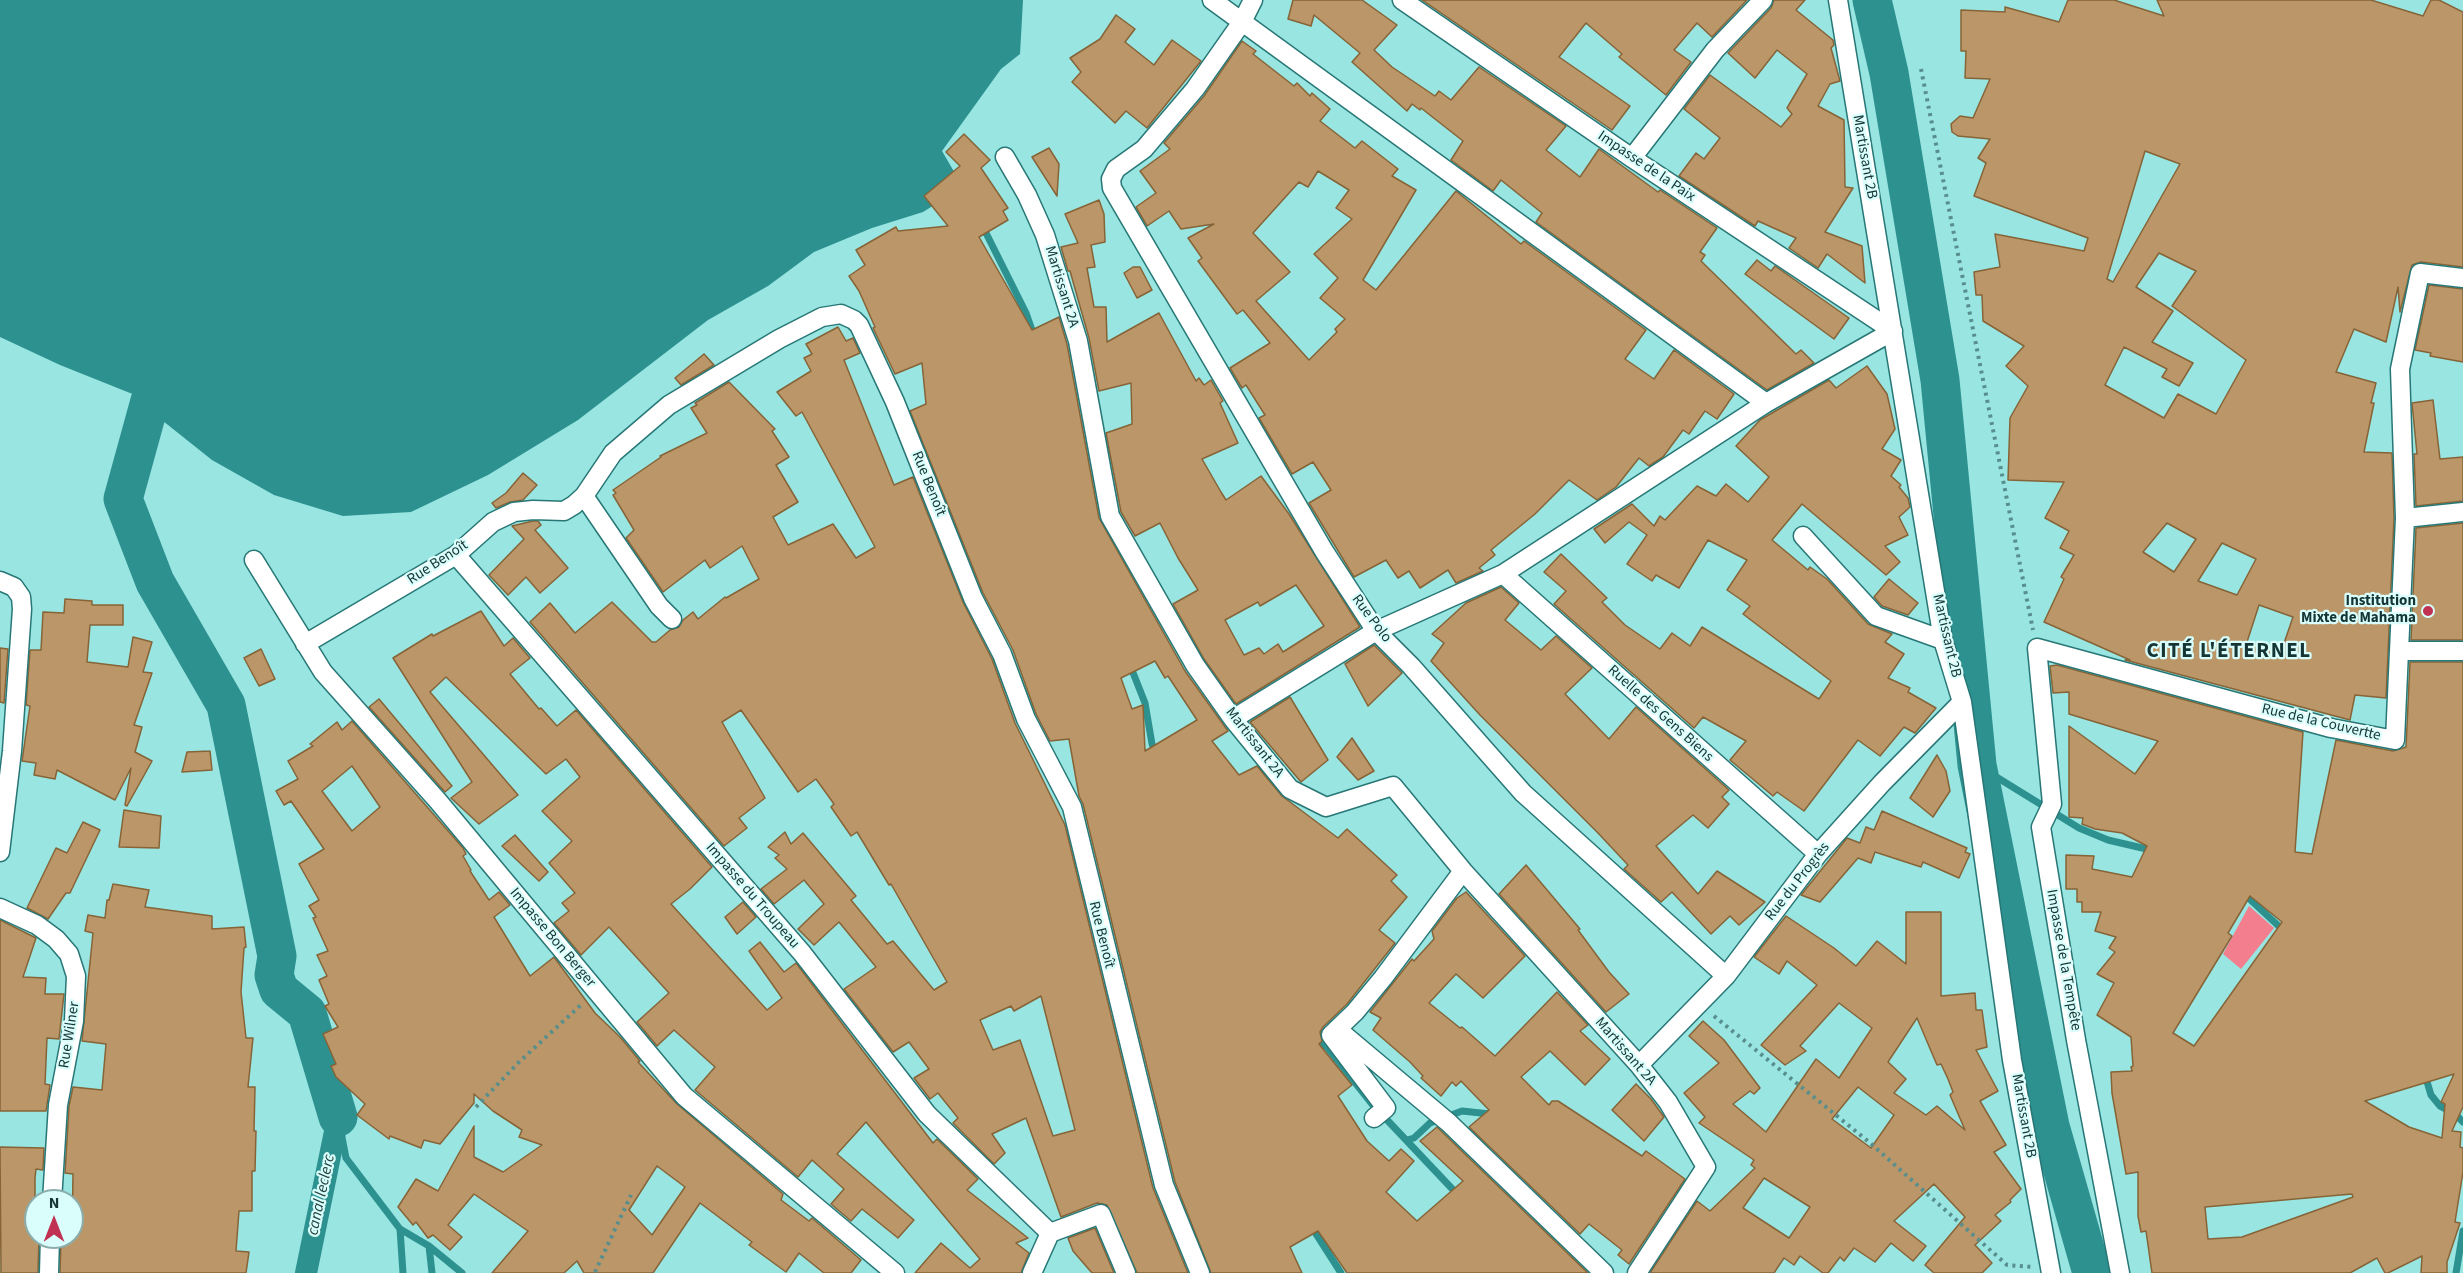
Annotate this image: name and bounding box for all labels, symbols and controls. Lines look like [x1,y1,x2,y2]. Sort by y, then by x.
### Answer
street label: Martissant 2B [1848,114,1880,200]
street label: Impasse de la Paix [1594,128,1698,206]
street label: Martissant 2A [1040,244,1082,330]
street label: Rue Benoît [907,449,949,519]
street label: Rue Benoît [404,537,472,589]
street label: Rue Polo [1347,591,1395,647]
street label: Martissant 2B [1928,593,1964,679]
place label: Institution Mixte de Mahama [2301,593,2416,628]
marker: Institution Mixte de Mahama [2421,604,2435,618]
district label: CITÉ L'ÉTERNEL [2146,639,2312,665]
street label: Ruelle des Gens Biens [1603,662,1717,766]
street label: Rue de la Couvertte [2260,701,2382,745]
street label: Martissant 2A [1221,704,1287,782]
street label: Impasse du Troupeau [701,839,803,953]
street label: Rue du Progrès [1762,839,1834,925]
street label: Impasse Bon Berger [505,885,599,991]
street label: Impasse de la Tempête [2042,888,2084,1032]
street label: Rue Benoît [1084,900,1118,970]
street label: Rue Wilner [56,1000,84,1070]
street label: Martissant 2A [1591,1014,1659,1090]
street label: Martissant 2B [2007,1073,2039,1159]
water label: canal leclerc [304,1153,340,1237]
north arrow [24,1189,84,1249]
text: N [49,1192,59,1214]

